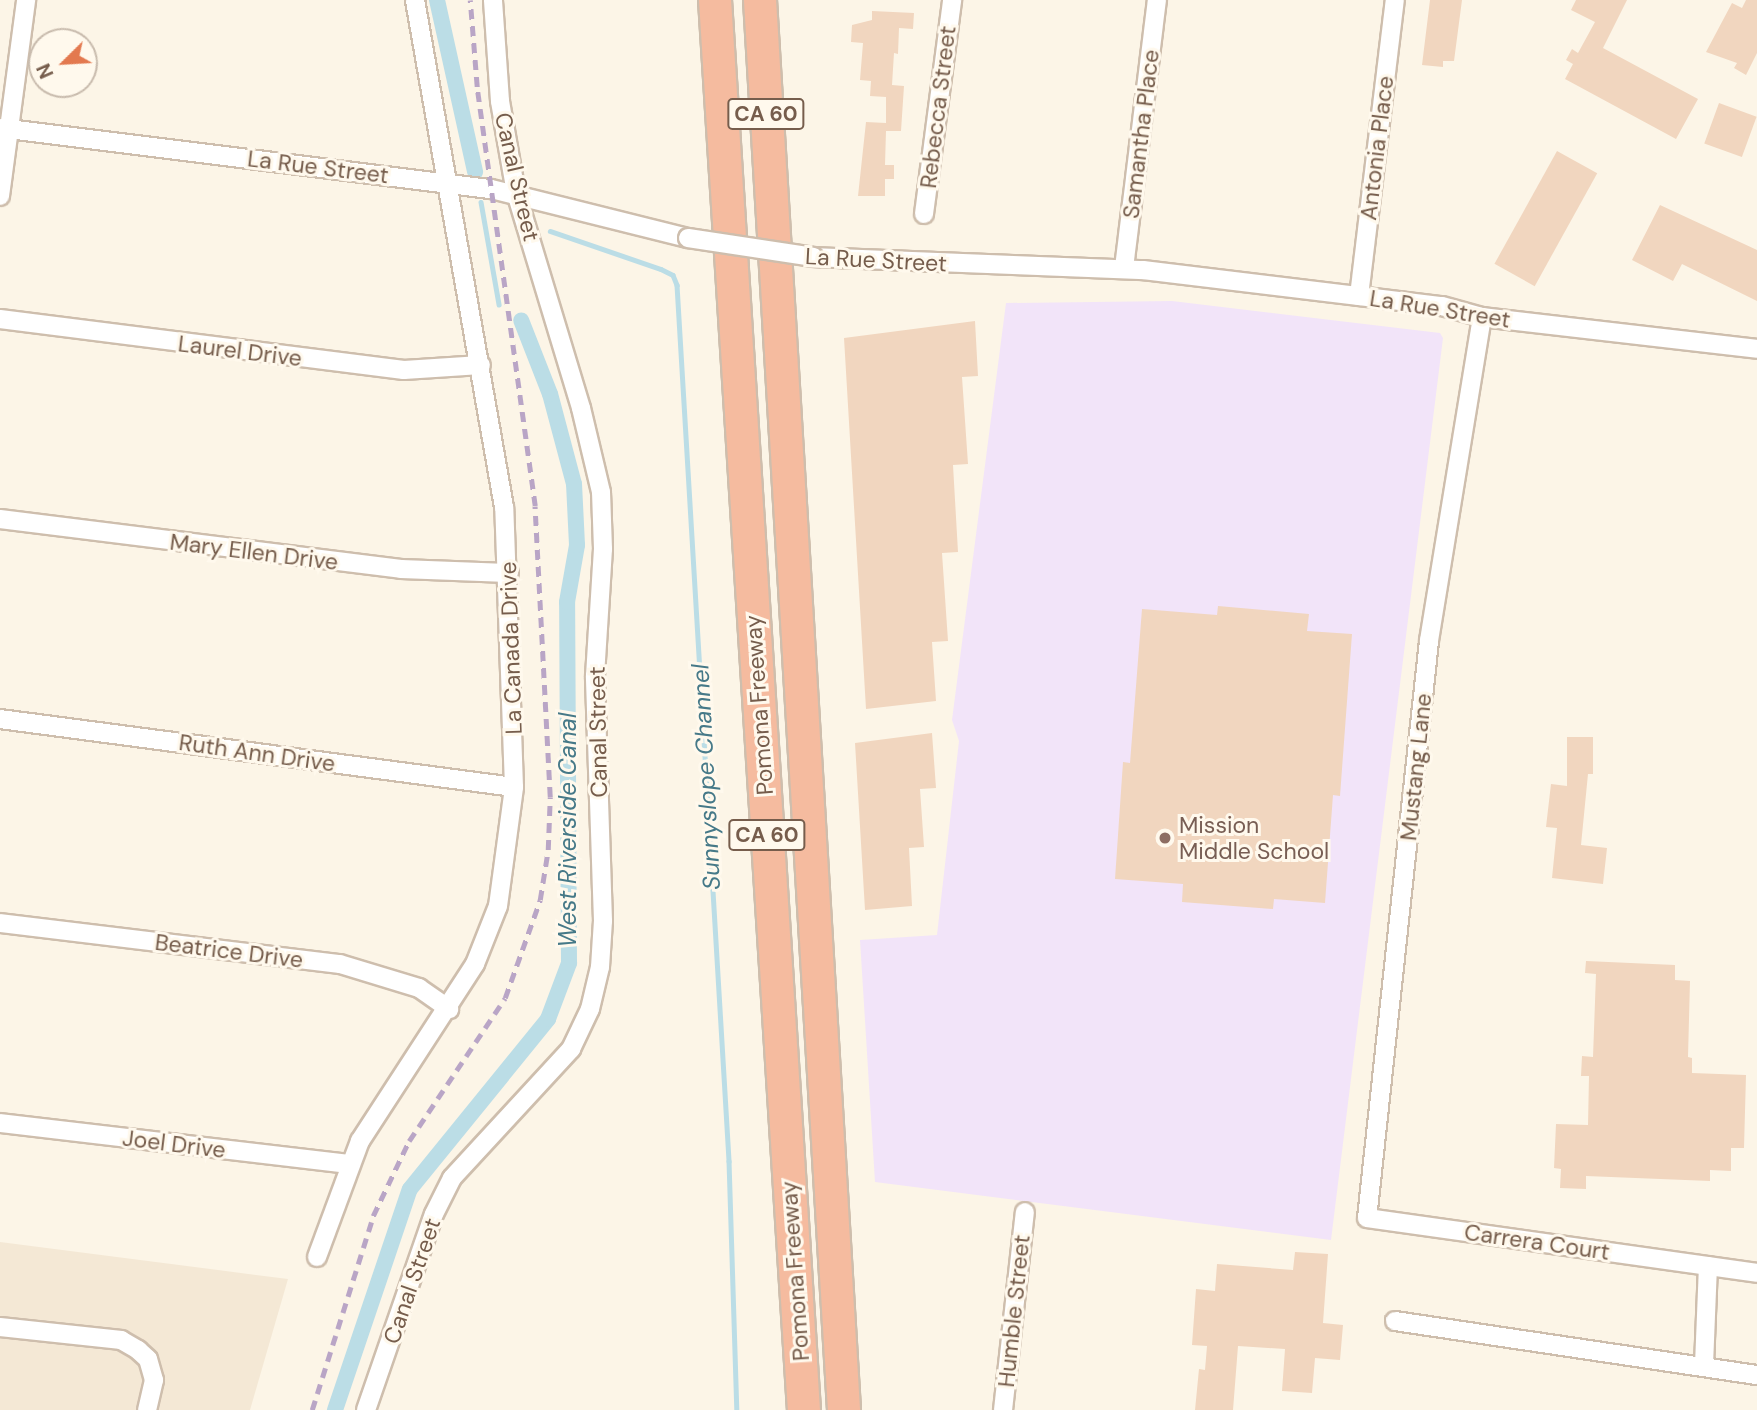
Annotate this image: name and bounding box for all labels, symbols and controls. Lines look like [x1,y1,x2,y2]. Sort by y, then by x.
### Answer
street label: Rebecca Street [914,24,962,190]
north arrow [28,28,98,98]
street label: Samantha Place [1117,48,1165,220]
text: N [31,60,59,82]
street label: Antonia Place [1354,74,1400,222]
road number: CA 60 [726,96,806,132]
street label: Canal Street [489,110,545,244]
street label: La Rue Street [246,145,390,189]
street label: La Rue Street [804,243,948,277]
street label: La Rue Street [1368,284,1512,334]
street label: Laurel Drive [176,330,304,372]
street label: Mary Ellen Drive [168,528,340,576]
street label: La Canada Drive [494,561,528,735]
street label: Pomona Freeway [739,614,779,796]
water label: Sunnyslope Channel [686,663,726,891]
street label: Canal Street [583,666,613,798]
street label: Mustang Lane [1395,692,1437,842]
water label: West Riverside Canal [554,713,582,947]
street label: Ruth Ann Drive [177,728,337,778]
place label: Mission Middle School [1179,811,1329,865]
road number: CA 60 [727,818,807,852]
marker: Mission Middle School [1157,830,1173,846]
street label: Beatrice Drive [153,928,305,974]
street label: Joel Drive [121,1124,227,1164]
street label: Pomona Freeway [775,1180,815,1362]
street label: Canal Street [378,1215,446,1347]
street label: Carrera Court [1462,1218,1612,1266]
street label: Humble Street [992,1233,1036,1389]

